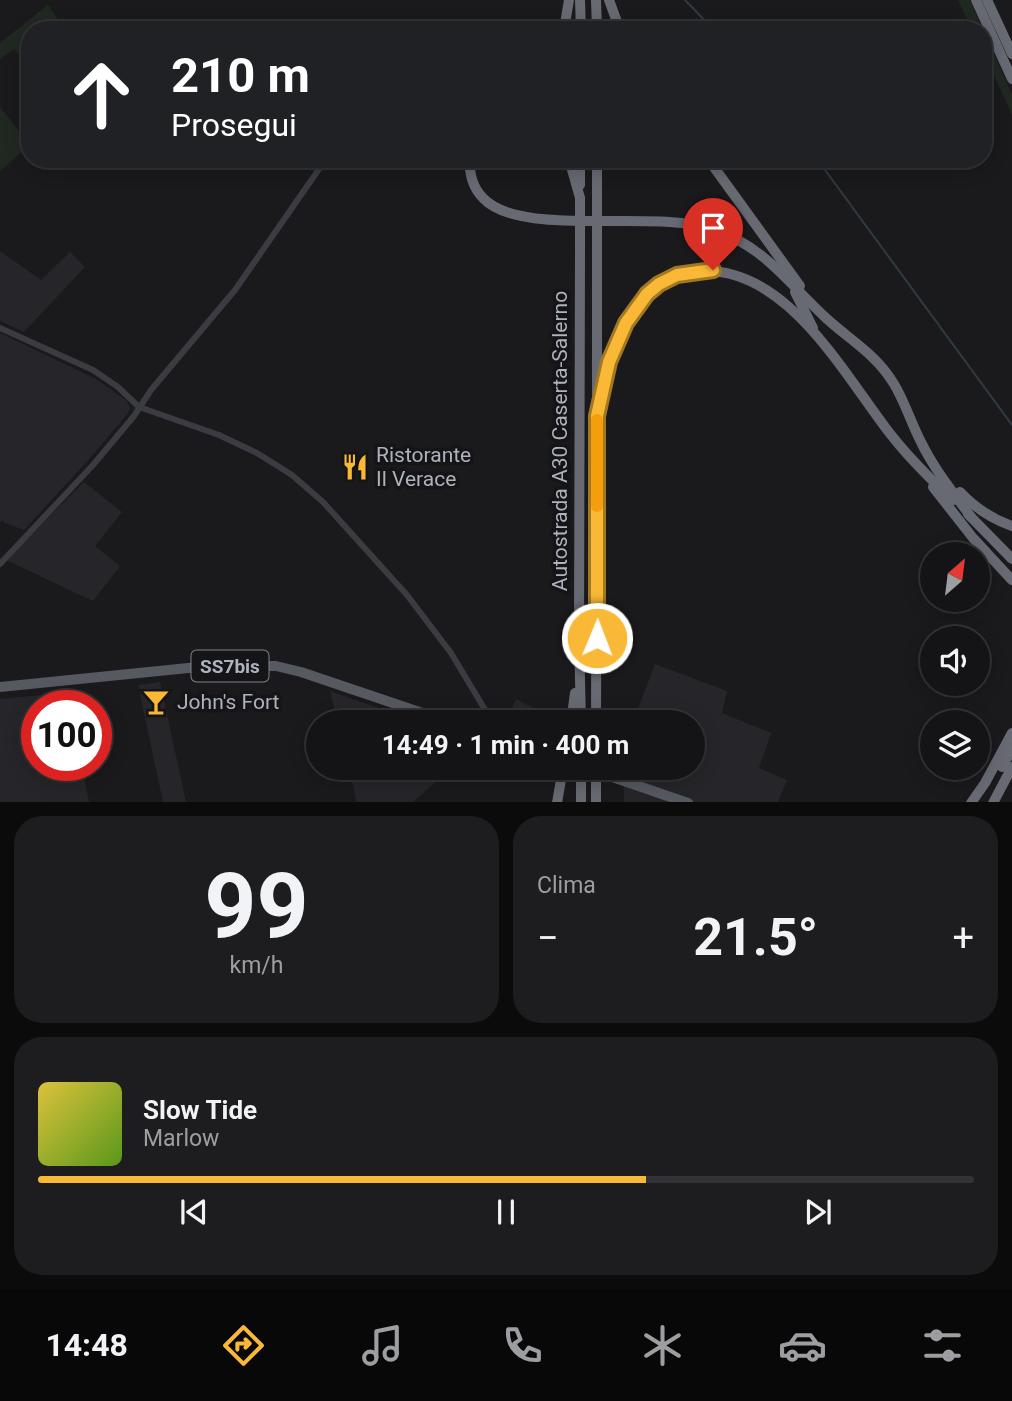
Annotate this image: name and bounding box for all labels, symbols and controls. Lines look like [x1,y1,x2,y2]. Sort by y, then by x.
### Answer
text: 210 m [171,47,310,104]
icon: ahead [56,49,147,140]
text: Prosegui [171,106,297,144]
pin [683,198,743,270]
icon: arrive [694,209,732,247]
street label: Autostrada A30 Caserta-Salerno [548,291,572,591]
place label: Ristorante Il Verace [376,443,471,491]
restaurant icon: Ristorante Il Verace [340,452,370,482]
north arrow [920,542,990,612]
map controls [920,542,990,780]
position arrow [560,601,634,675]
button: sound [920,626,990,696]
road number: SS7bis [191,650,268,681]
bar icon: John's Fort [141,687,171,717]
speed limit sign: 100 [21,690,112,781]
place label: John's Fort [177,690,280,714]
button: layers [920,710,990,780]
text: 14:49 · 1 min · 400 m [382,730,629,760]
text: 99 [204,853,309,959]
text: Clima [537,872,596,899]
text: 21.5° [693,907,818,968]
text: − [537,916,559,960]
text: + [952,916,974,960]
text: km/h [230,952,284,979]
text: Slow Tide [143,1095,257,1125]
text: Marlow [143,1125,219,1152]
icon: previous [175,1193,213,1231]
icon: pause [487,1193,525,1231]
icon: next [799,1193,837,1231]
icon: directions [219,1321,268,1370]
icon: music [358,1321,407,1370]
icon: phone [498,1321,547,1370]
icon: climate [638,1321,687,1370]
icon: car [778,1321,827,1370]
icon: filters [918,1321,967,1370]
text: 14:48 [45,1326,128,1364]

